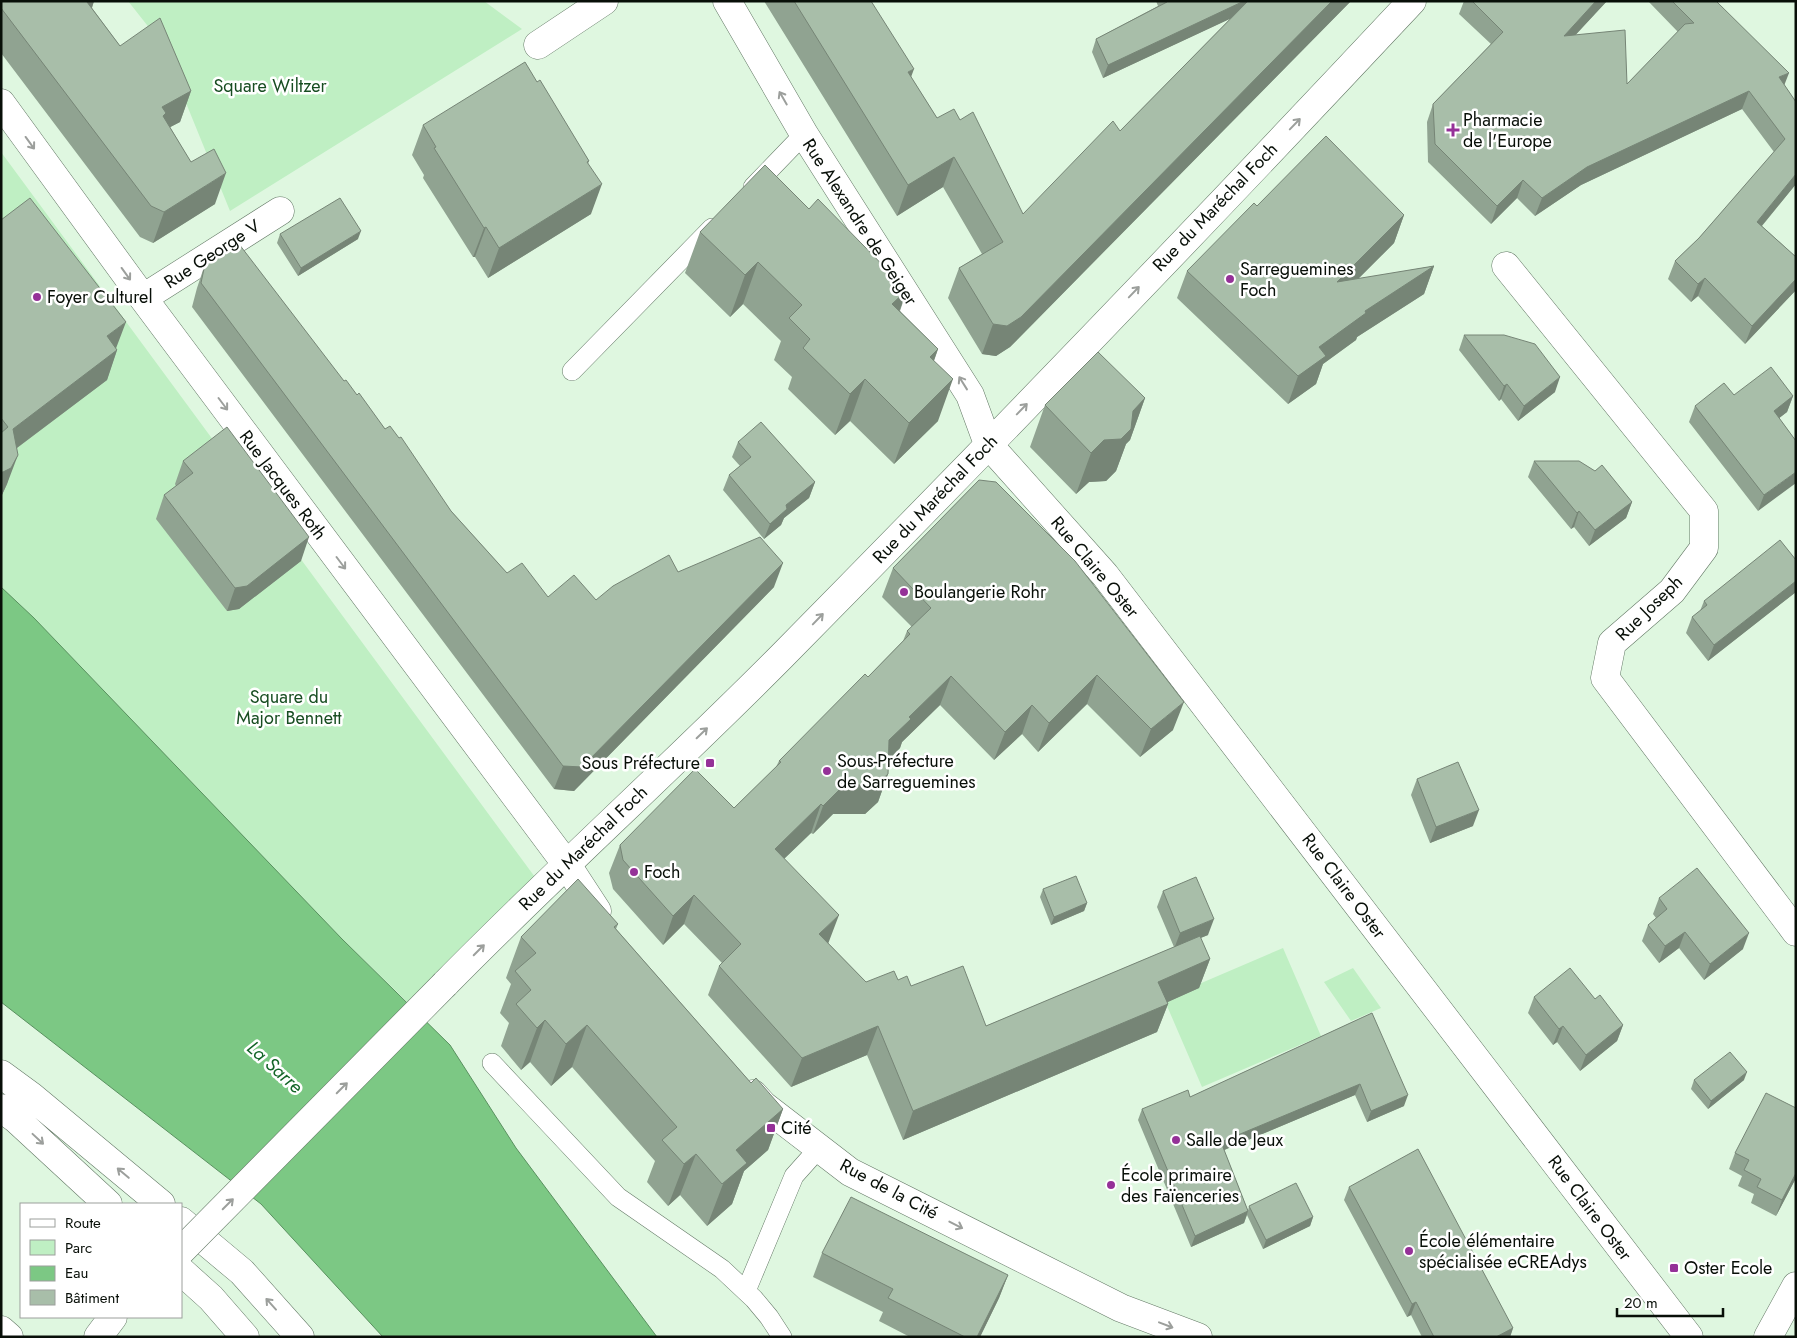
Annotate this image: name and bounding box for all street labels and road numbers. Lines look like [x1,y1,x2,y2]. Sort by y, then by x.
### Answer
street label: Rue Alexandre de Geiger [796,133,924,311]
street label: Rue du Maréchal Foch [1146,137,1284,277]
street label: Rue George V [159,213,265,295]
street label: Rue Jacques Roth [233,425,333,545]
street label: Rue du Maréchal Foch [866,429,1004,569]
street label: Rue Claire Oster [1045,510,1146,624]
street label: Rue Joseph [1610,569,1688,647]
street label: Rue du Maréchal Foch [513,779,653,917]
street label: Rue Claire Oster [1296,828,1393,945]
street label: Rue Claire Oster [1542,1150,1639,1267]
street label: Rue de la Cité [835,1152,943,1226]

